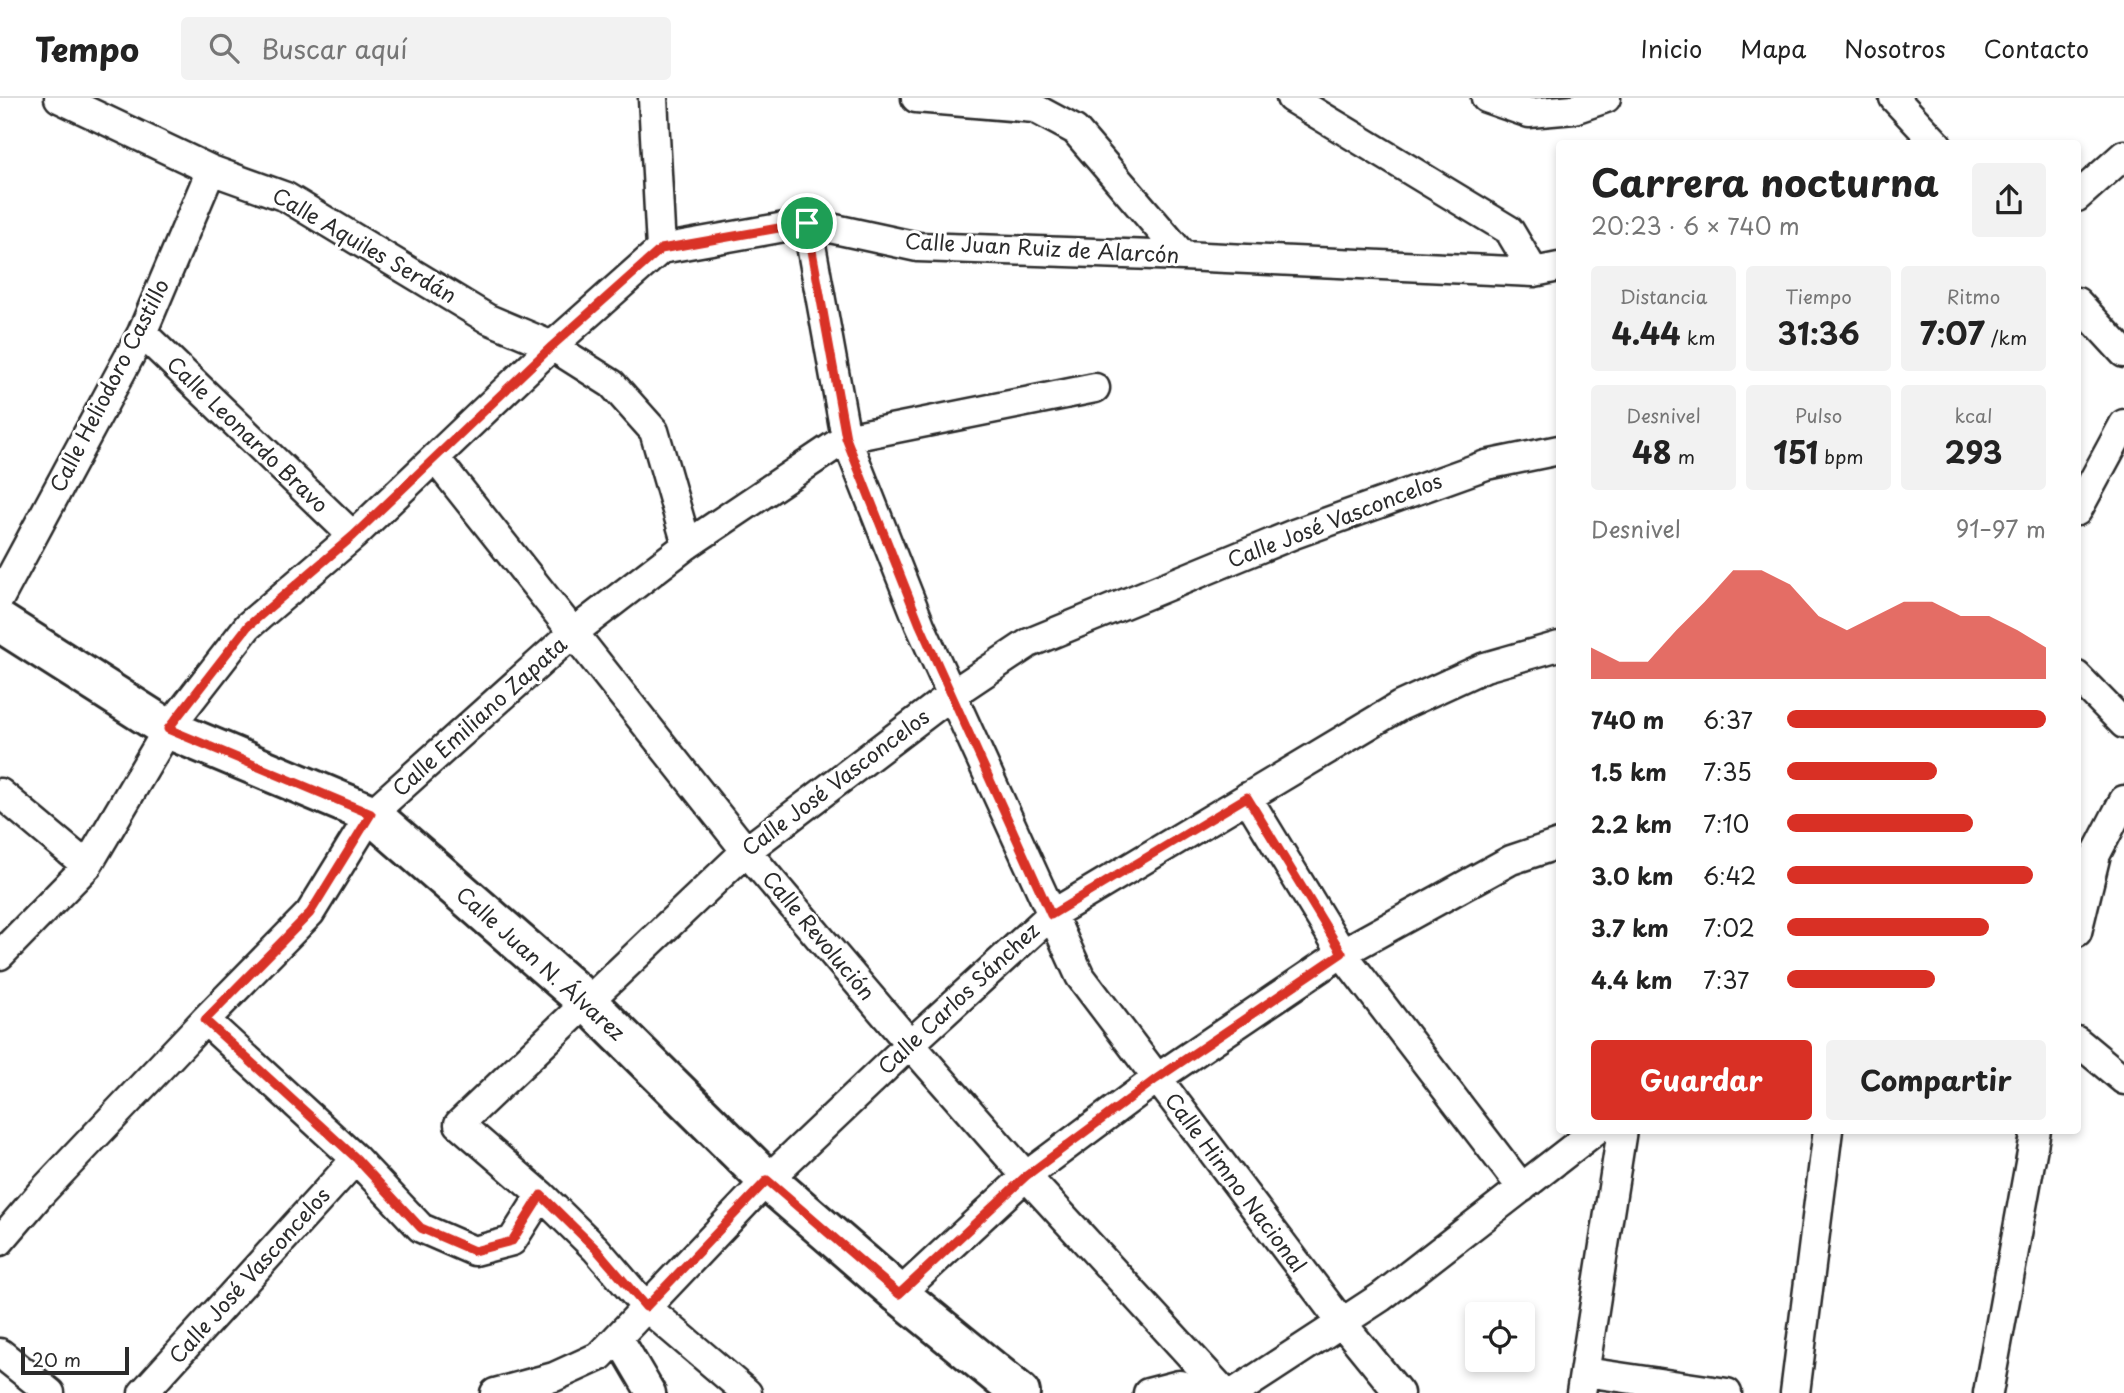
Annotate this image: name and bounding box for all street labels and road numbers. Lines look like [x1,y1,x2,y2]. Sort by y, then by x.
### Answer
street label: Calle Aquiles Serdán [267,178,463,310]
street label: Calle Juan Ruiz de Alarcón [904,224,1180,270]
street label: Calle Heliodoro Castillo [40,273,176,497]
street label: Calle Leonardo Bravo [160,348,336,519]
street label: Calle José Vasconcelos [1222,463,1446,575]
street label: Calle Emiliano Zapata [384,628,574,803]
street label: Calle José Vasconcelos [734,700,935,863]
street label: Calle Revolución [756,863,883,1007]
street label: Calle Juan N. Álvarez [450,878,633,1047]
street label: Calle Carlos Sánchez [870,914,1046,1081]
street label: Calle Himno Nacional [1158,1085,1315,1279]
street label: Calle José Vasconcelos [160,1179,337,1370]

